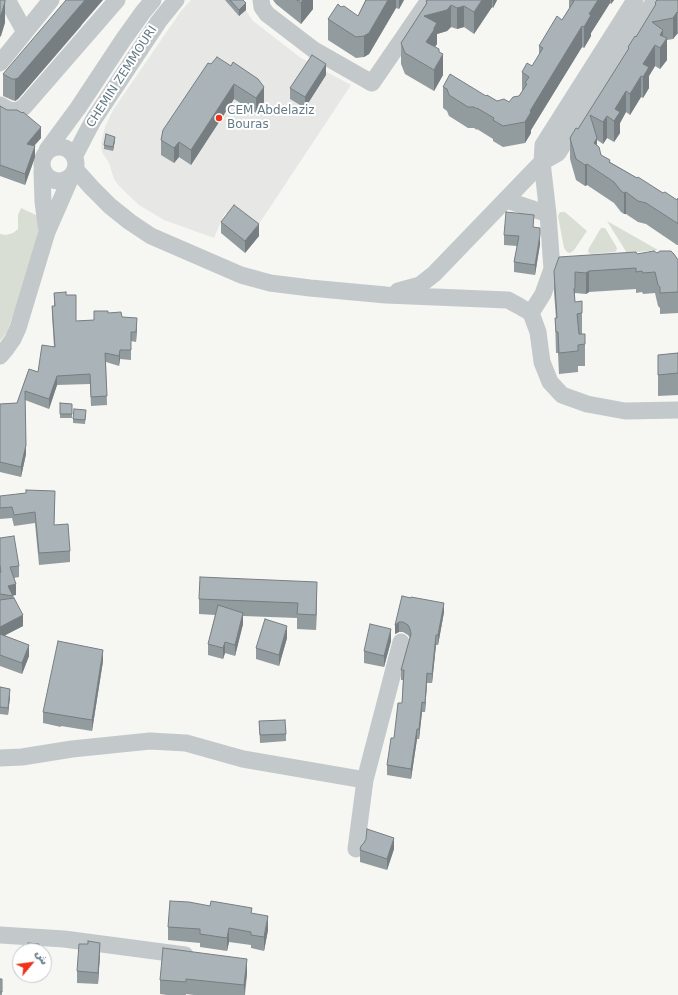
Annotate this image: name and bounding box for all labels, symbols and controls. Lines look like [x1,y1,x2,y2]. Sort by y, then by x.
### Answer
street label: CHEMIN ZEMMOURI [84,23,160,131]
place label: CEM Abdelaziz Bouras [227,104,315,132]
marker: CEM Abdelaziz Bouras [214,113,224,123]
north arrow [12,943,52,983]
text: ش [33,948,51,967]

